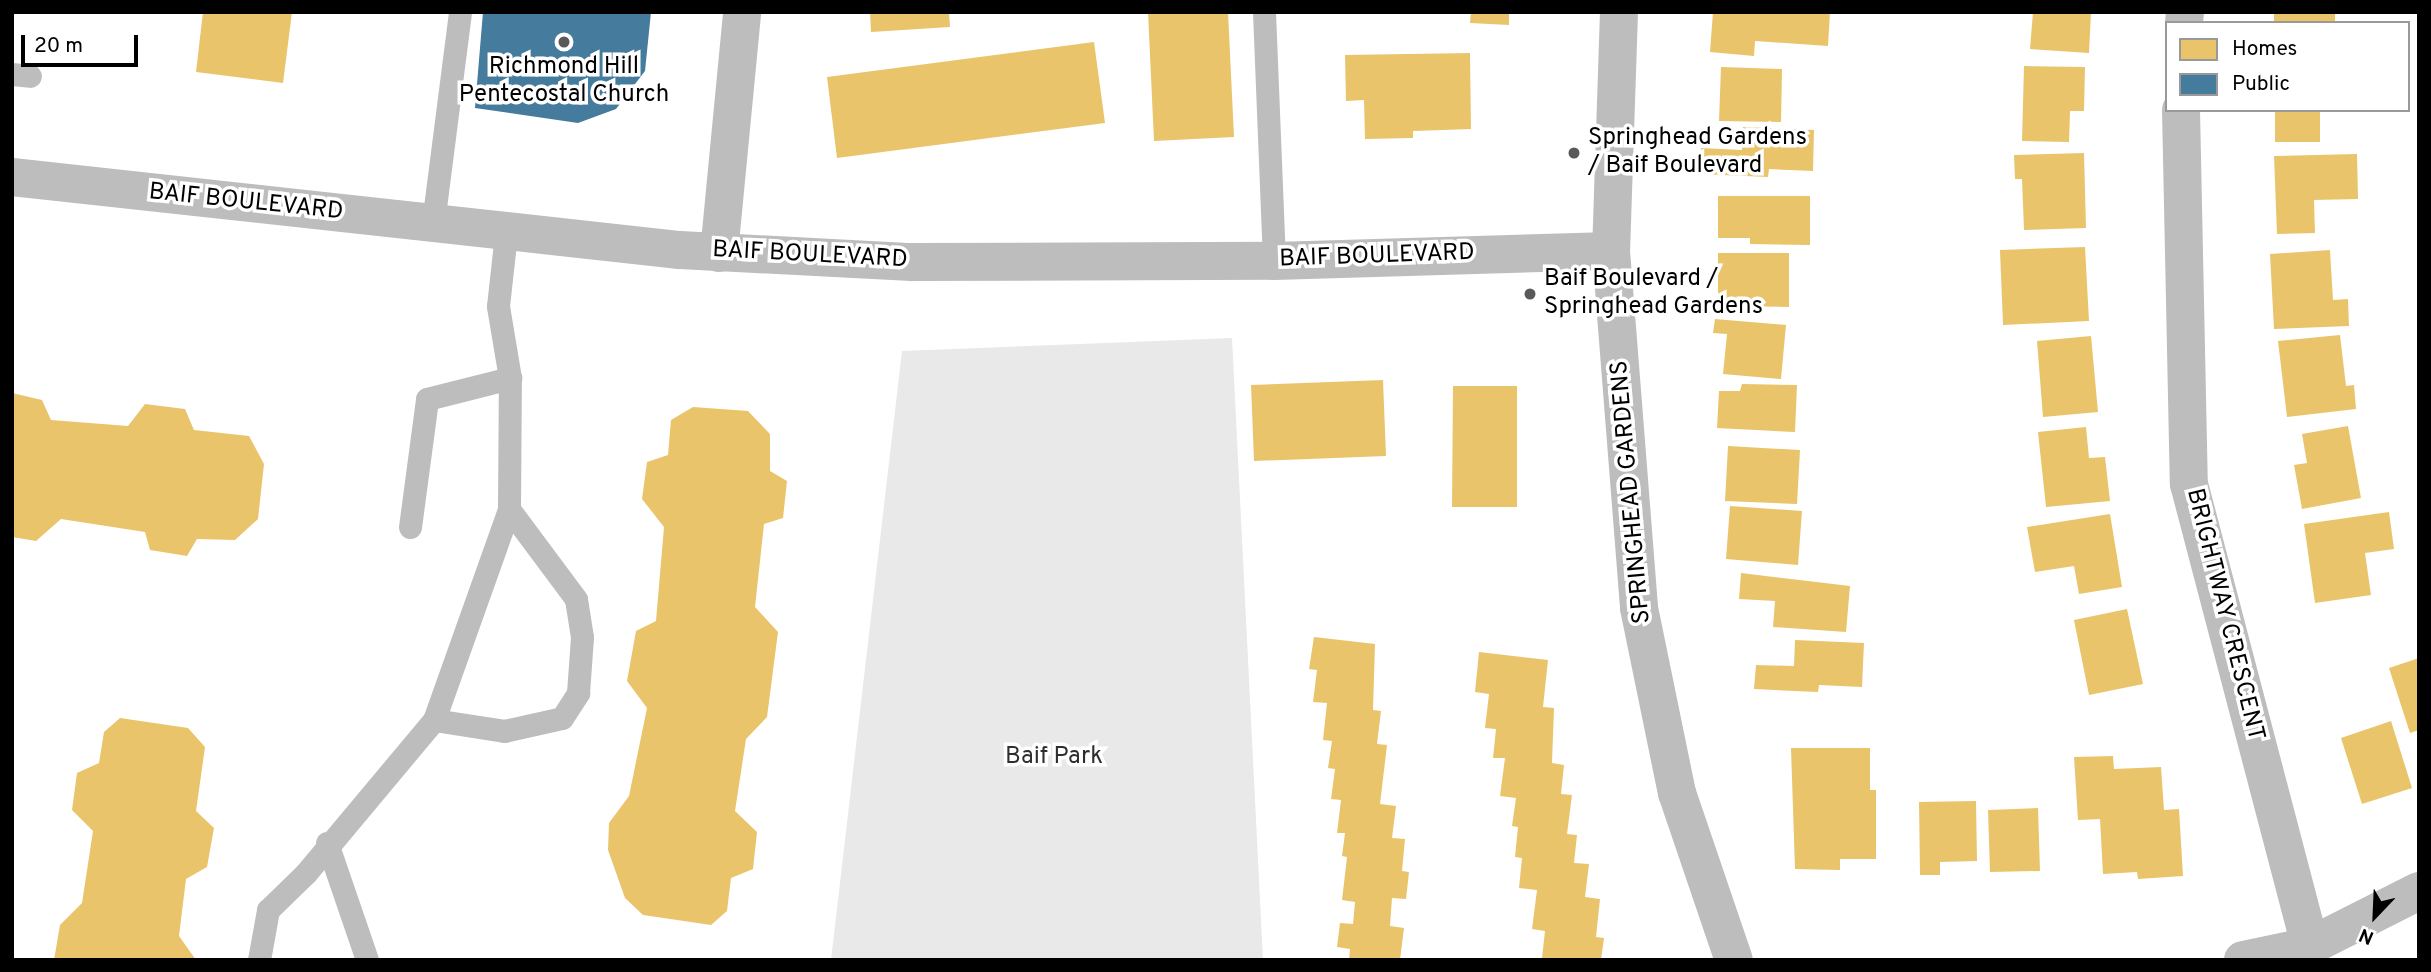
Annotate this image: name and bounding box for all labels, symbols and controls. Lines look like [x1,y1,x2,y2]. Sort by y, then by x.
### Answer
scale bar [24,21,142,65]
legend [2165,21,2410,112]
text: 20 m [34,33,83,60]
marker: Richmond Hill Pentecostal Church [556,34,572,50]
text: Homes [2232,36,2297,63]
place label: Richmond Hill Pentecostal Church [459,54,669,110]
text: Public [2232,71,2290,98]
place label: Springhead Gardens / Baif Boulevard [1588,125,1807,181]
marker: Springhead Gardens / Baif Boulevard [1566,145,1582,161]
street label: BAIF BOULEVARD [147,178,345,228]
street label: BAIF BOULEVARD [712,237,908,275]
street label: BAIF BOULEVARD [1279,239,1475,275]
place label: Baif Boulevard / Springhead Gardens [1544,266,1763,322]
marker: Baif Boulevard / Springhead Gardens [1522,286,1538,302]
street label: SPRINGHEAD GARDENS [1606,359,1658,625]
street label: BRIGHTWAY CRESCENT [2179,485,2269,745]
park label: Baif Park [1005,744,1103,772]
north arrow [2340,881,2410,951]
text: N [2356,922,2378,949]

